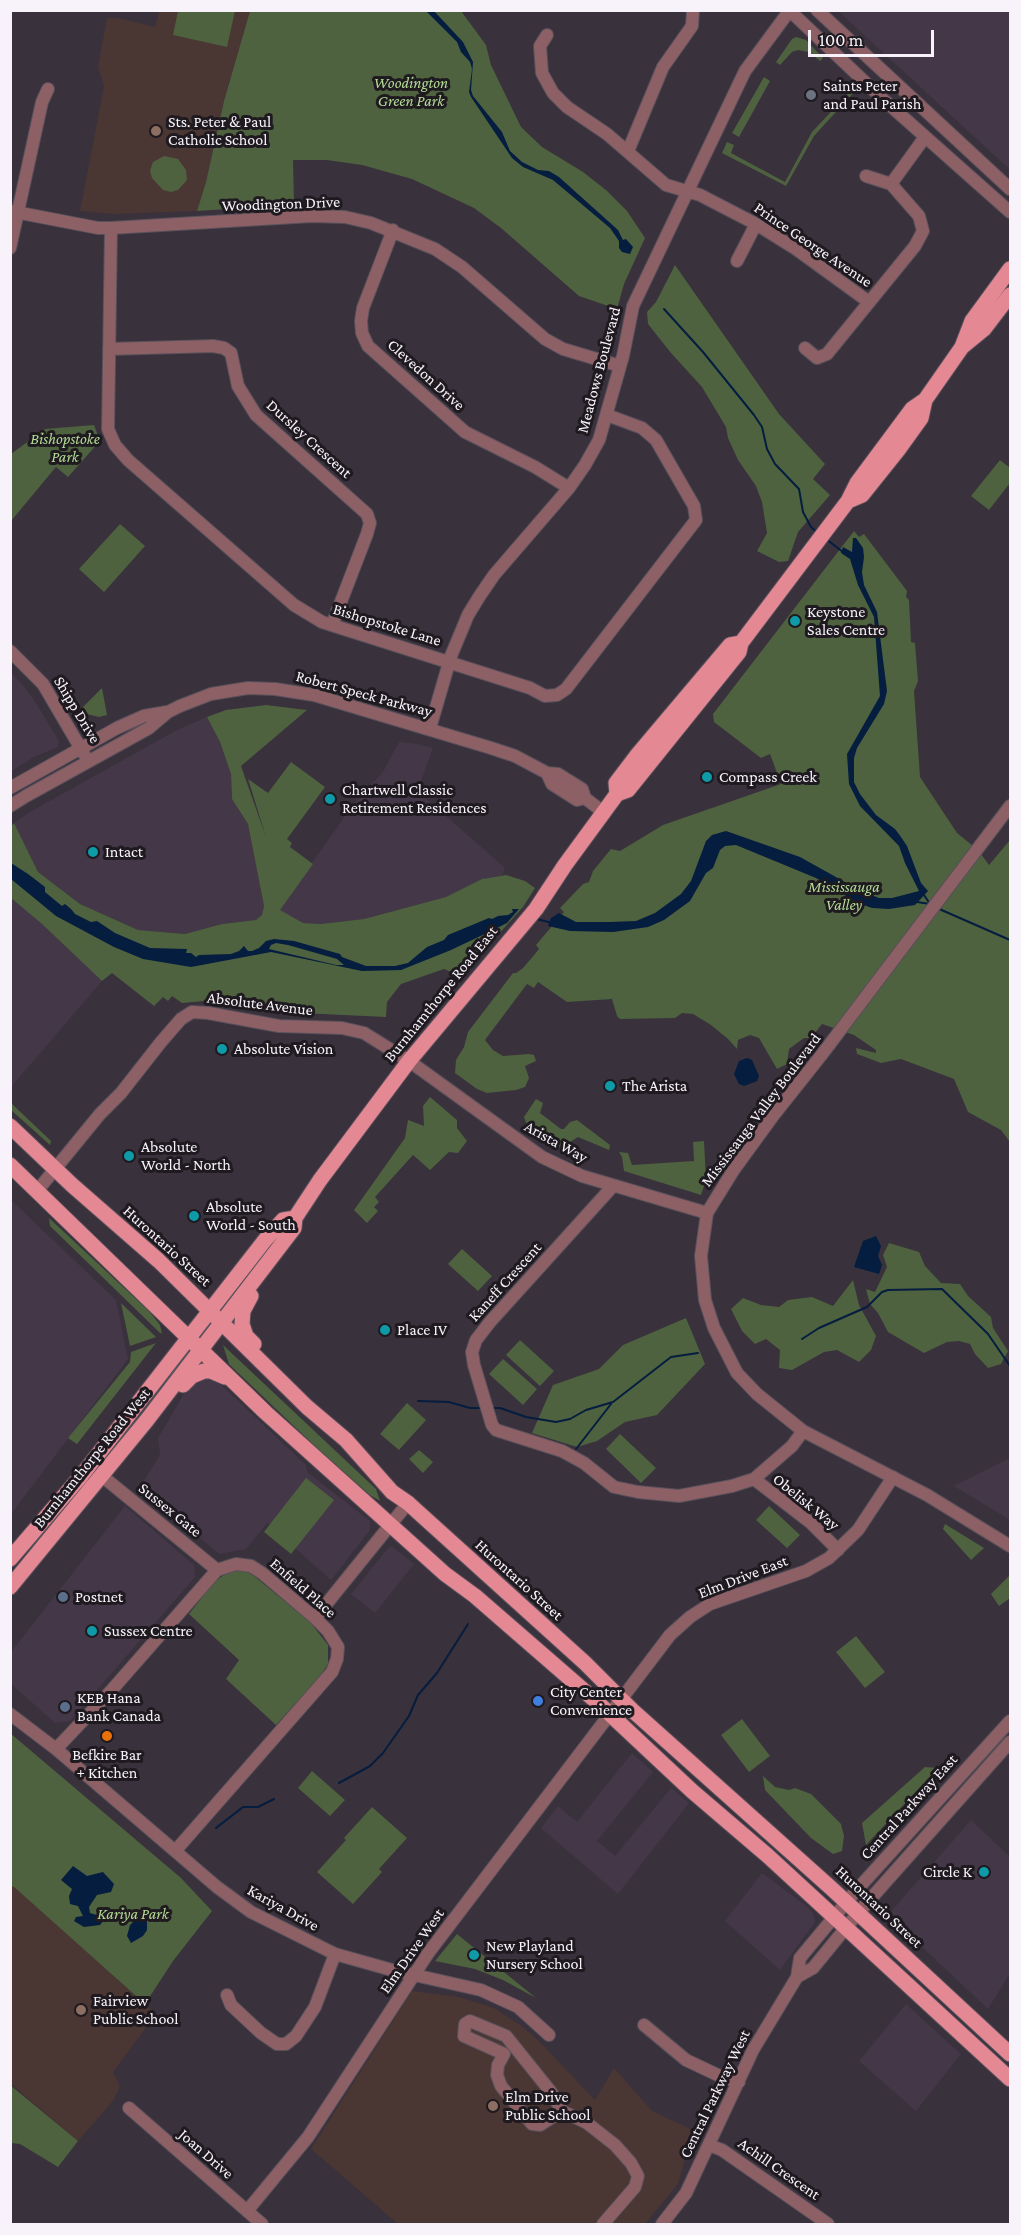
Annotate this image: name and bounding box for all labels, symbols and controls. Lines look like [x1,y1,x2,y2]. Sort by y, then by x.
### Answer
scale bar [811,18,937,56]
text: 100 m [819,30,863,50]
park label: Woodington Green Park [374,73,448,111]
place label: Saints Peter and Paul Parish [823,76,921,114]
marker: Saints Peter and Paul Parish [804,88,818,102]
place label: Sts. Peter & Paul Catholic School [168,112,271,150]
marker: Sts. Peter & Paul Catholic School [149,124,163,138]
street label: Woodington Drive [222,192,340,216]
street label: Prince George Avenue [750,198,876,292]
street label: Meadows Boulevard [573,305,625,435]
street label: Clevedon Drive [383,335,469,415]
street label: Dursley Crescent [262,396,356,482]
park label: Bishopstoke Park [30,429,100,467]
street label: Bishopstoke Lane [331,599,443,651]
place label: Keystone Sales Centre [807,602,885,640]
marker: Keystone Sales Centre [788,614,802,628]
street label: Robert Speck Parkway [294,667,434,721]
street label: Shipp Drive [49,673,105,747]
place label: Compass Creek [719,767,817,787]
marker: Compass Creek [700,770,714,784]
place label: Chartwell Classic Retirement Residences [342,780,486,818]
marker: Chartwell Classic Retirement Residences [323,792,337,806]
place label: Intact [105,842,143,862]
marker: Intact [86,845,100,859]
park label: Mississauga Valley [808,877,880,915]
street label: Burnhamthorpe Road East [380,922,502,1066]
street label: Absolute Avenue [206,988,314,1020]
street label: Mississauga Valley Boulevard [697,1029,825,1191]
place label: Absolute Vision [234,1039,333,1059]
marker: Absolute Vision [215,1042,229,1056]
place label: The Arista [622,1076,687,1096]
marker: The Arista [603,1079,617,1093]
street label: Arista Way [521,1117,591,1167]
place label: Absolute World - North [141,1137,231,1175]
marker: Absolute World - North [122,1149,136,1163]
place label: Absolute World - South [206,1197,296,1235]
street label: Hurontario Street [119,1201,215,1291]
marker: Absolute World - South [187,1209,201,1223]
street label: Kaneff Crescent [464,1238,546,1326]
place label: Place IV [397,1320,447,1340]
marker: Place IV [378,1323,392,1337]
street label: Burnhamthorpe Road West [30,1384,154,1532]
street label: Obelisk Way [769,1469,843,1535]
street label: Sussex Gate [135,1479,205,1541]
street label: Hurontario Street [471,1535,567,1625]
street label: Elm Drive East [696,1551,790,1603]
street label: Enfield Place [266,1554,340,1622]
place label: Postnet [75,1587,123,1607]
marker: Postnet [56,1590,70,1604]
place label: Sussex Centre [104,1621,193,1641]
marker: Sussex Centre [85,1624,99,1638]
place label: City Center Convenience [550,1682,632,1720]
place label: KEB Hana Bank Canada [77,1688,161,1726]
marker: City Center Convenience [531,1694,545,1708]
marker: KEB Hana Bank Canada [58,1700,72,1714]
marker: Befkire Bar + Kitchen [100,1729,114,1743]
place label: Befkire Bar + Kitchen [72,1745,142,1783]
street label: Central Parkway East [857,1750,961,1864]
street label: Hurontario Street [832,1862,926,1952]
place label: Circle K [923,1862,972,1882]
marker: Circle K [977,1865,991,1879]
street label: Kariya Drive [244,1881,322,1935]
park label: Kariya Park [97,1904,169,1924]
street label: Elm Drive West [376,1905,448,1997]
place label: New Playland Nursery School [486,1936,583,1974]
marker: New Playland Nursery School [467,1948,481,1962]
place label: Fairview Public School [93,1991,178,2029]
marker: Fairview Public School [74,2003,88,2017]
street label: Central Parkway West [676,2027,754,2161]
place label: Elm Drive Public School [505,2087,590,2125]
marker: Elm Drive Public School [486,2099,500,2113]
street label: Joan Drive [175,2125,237,2183]
street label: Achill Crescent [734,2134,824,2204]

